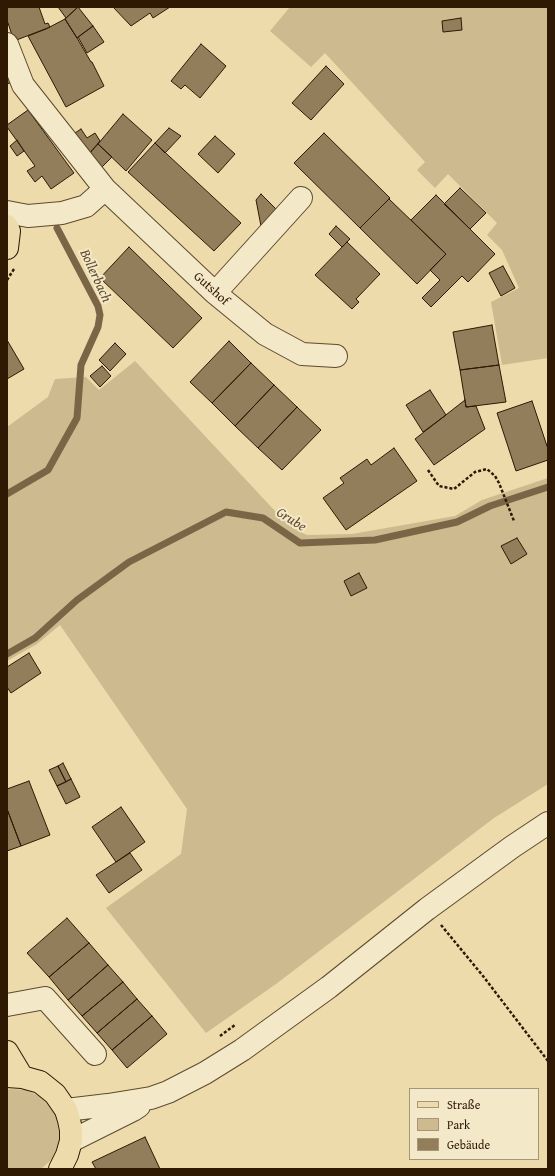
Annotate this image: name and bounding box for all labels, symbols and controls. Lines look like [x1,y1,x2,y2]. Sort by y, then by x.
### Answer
water label: Bollerbach [75,247,115,305]
street label: Gutshof [190,269,232,309]
water label: Grube [273,504,309,536]
legend [409,1088,539,1160]
text: Straße [447,1096,480,1113]
text: Park [447,1116,470,1133]
text: Gebäude [447,1136,490,1153]

